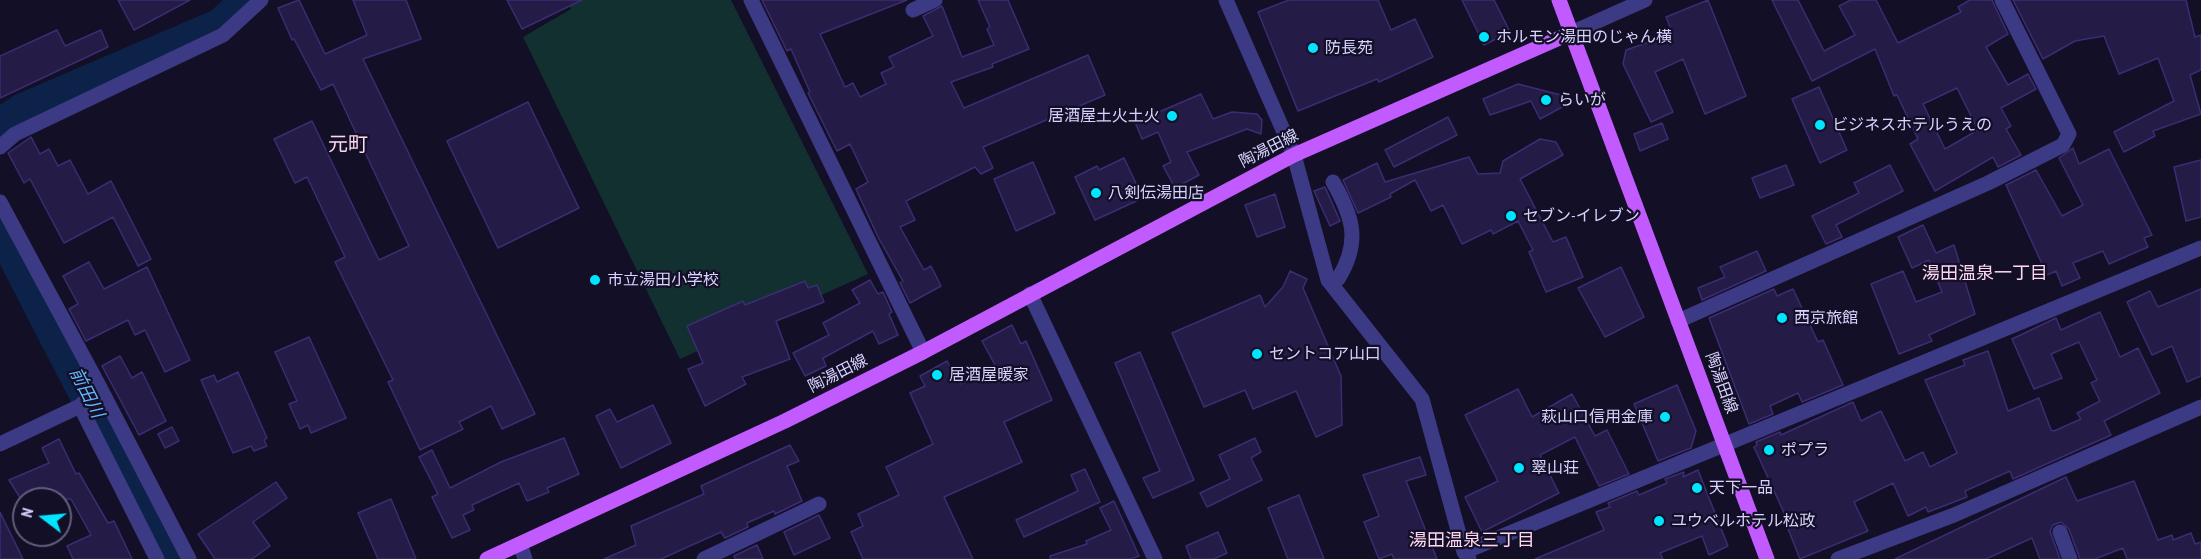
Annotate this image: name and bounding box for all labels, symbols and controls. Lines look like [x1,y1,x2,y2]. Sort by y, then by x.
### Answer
place label: ホルモン湯田のじゃん横 [1496,27,1672,47]
marker: ホルモン湯田のじゃん横 [1477,30,1491,44]
place label: 防長苑 [1325,38,1373,58]
marker: 防長苑 [1306,41,1320,55]
place label: らいが [1558,90,1606,110]
marker: らいが [1539,93,1553,107]
place label: 居酒屋土火土火 [1048,106,1160,126]
marker: 居酒屋土火土火 [1165,109,1179,123]
place label: ビジネスホテルうえの [1832,115,1992,135]
marker: ビジネスホテルうえの [1813,118,1827,132]
street label: 陶湯田線 [1236,126,1302,172]
district label: 元町 [328,133,368,157]
place label: 八剣伝湯田店 [1108,183,1204,203]
marker: 八剣伝湯田店 [1089,186,1103,200]
place label: セブン-イレブン [1523,206,1640,226]
marker: セブン-イレブン [1504,209,1518,223]
district label: 湯田温泉一丁目 [1922,263,2048,285]
place label: 市立湯田小学校 [607,270,719,290]
marker: 市立湯田小学校 [588,273,602,287]
place label: 西京旅館 [1794,308,1858,328]
marker: 西京旅館 [1775,311,1789,325]
place label: セントコア山口 [1269,344,1381,364]
marker: セントコア山口 [1250,347,1264,361]
street label: 陶湯田線 [1701,350,1741,416]
street label: 陶湯田線 [805,351,871,397]
water label: 前田川 [64,364,108,422]
place label: 居酒屋暖家 [949,365,1029,385]
marker: 居酒屋暖家 [930,368,944,382]
place label: 萩山口信用金庫 [1541,407,1653,427]
marker: 萩山口信用金庫 [1658,410,1672,424]
place label: ポプラ [1781,440,1829,460]
marker: ポプラ [1762,443,1776,457]
place label: 翠山荘 [1531,458,1579,478]
marker: 翠山荘 [1512,461,1526,475]
place label: 天下一品 [1709,478,1773,498]
marker: 天下一品 [1690,481,1704,495]
north arrow [12,487,72,547]
text: N [16,506,37,520]
place label: ユウベルホテル松政 [1671,511,1815,531]
marker: ユウベルホテル松政 [1652,514,1666,528]
district label: 湯田温泉三丁目 [1409,530,1535,552]

